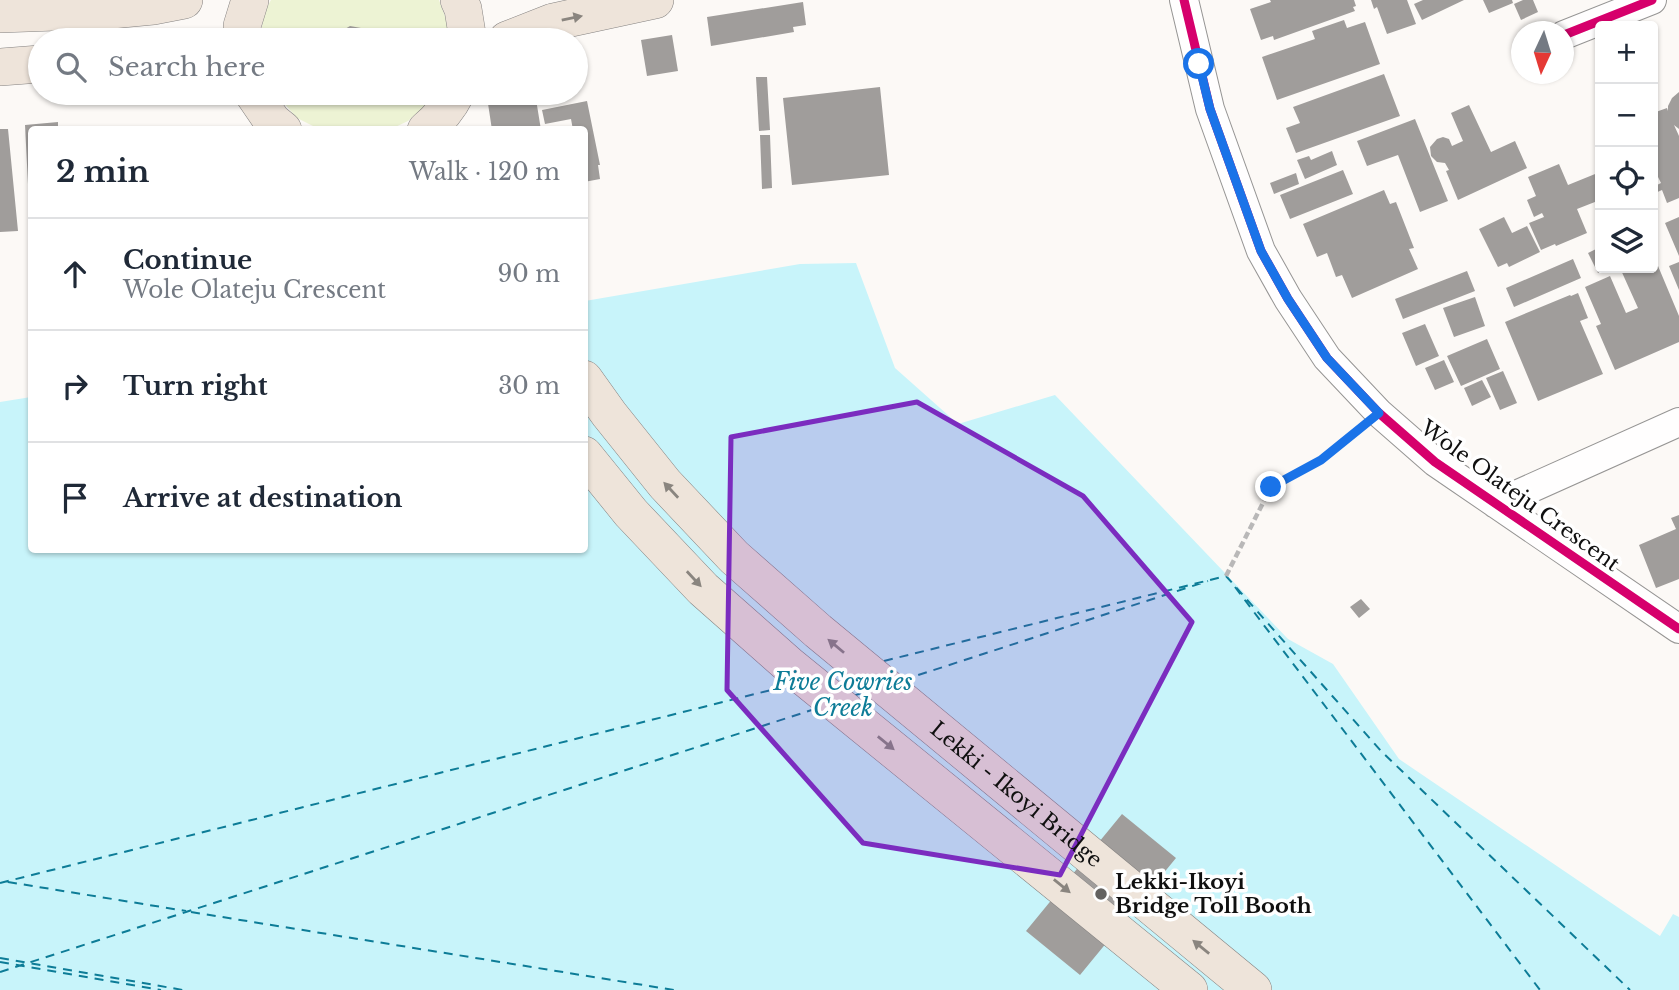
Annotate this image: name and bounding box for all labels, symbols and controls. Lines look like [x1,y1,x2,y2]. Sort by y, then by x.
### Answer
one-way arrow [561,12,583,23]
north arrow [1511,21,1574,84]
map controls [1595,21,1658,273]
button: + [1595,21,1658,84]
search box [28,28,588,105]
icon: search [52,48,90,86]
route start [1183,48,1214,79]
text: Search here [108,51,265,83]
button: − [1595,84,1658,147]
button: locate [1595,147,1658,210]
text: 2 min [56,153,149,190]
text: Walk · 120 m [409,158,560,186]
button: layers [1595,210,1658,273]
text: Continue [123,244,252,276]
icon: ahead [56,255,94,293]
text: 90 m [498,260,560,288]
text: Wole Olateju Crescent [123,276,386,304]
icon: right [56,367,94,405]
text: Turn right [123,370,268,402]
text: 30 m [498,372,560,400]
street label: Wole Olateju Crescent [1414,414,1625,577]
route end [1255,471,1286,502]
icon: arrive [56,479,94,517]
one-way arrow [663,481,679,499]
text: Arrive at destination [123,482,403,514]
one-way arrow [686,570,702,587]
one-way arrow [828,638,846,653]
water label: Five Cowries Creek [773,668,913,722]
street label: Lekki - Ikoyi Bridge [925,716,1107,873]
one-way arrow [877,735,894,750]
place label: Lekki-Ikoyi Bridge Toll Booth [1115,869,1312,919]
one-way arrow [1053,879,1071,894]
marker: Lekki-Ikoyi Bridge Toll Booth [1093,886,1109,902]
one-way arrow [1192,939,1210,954]

